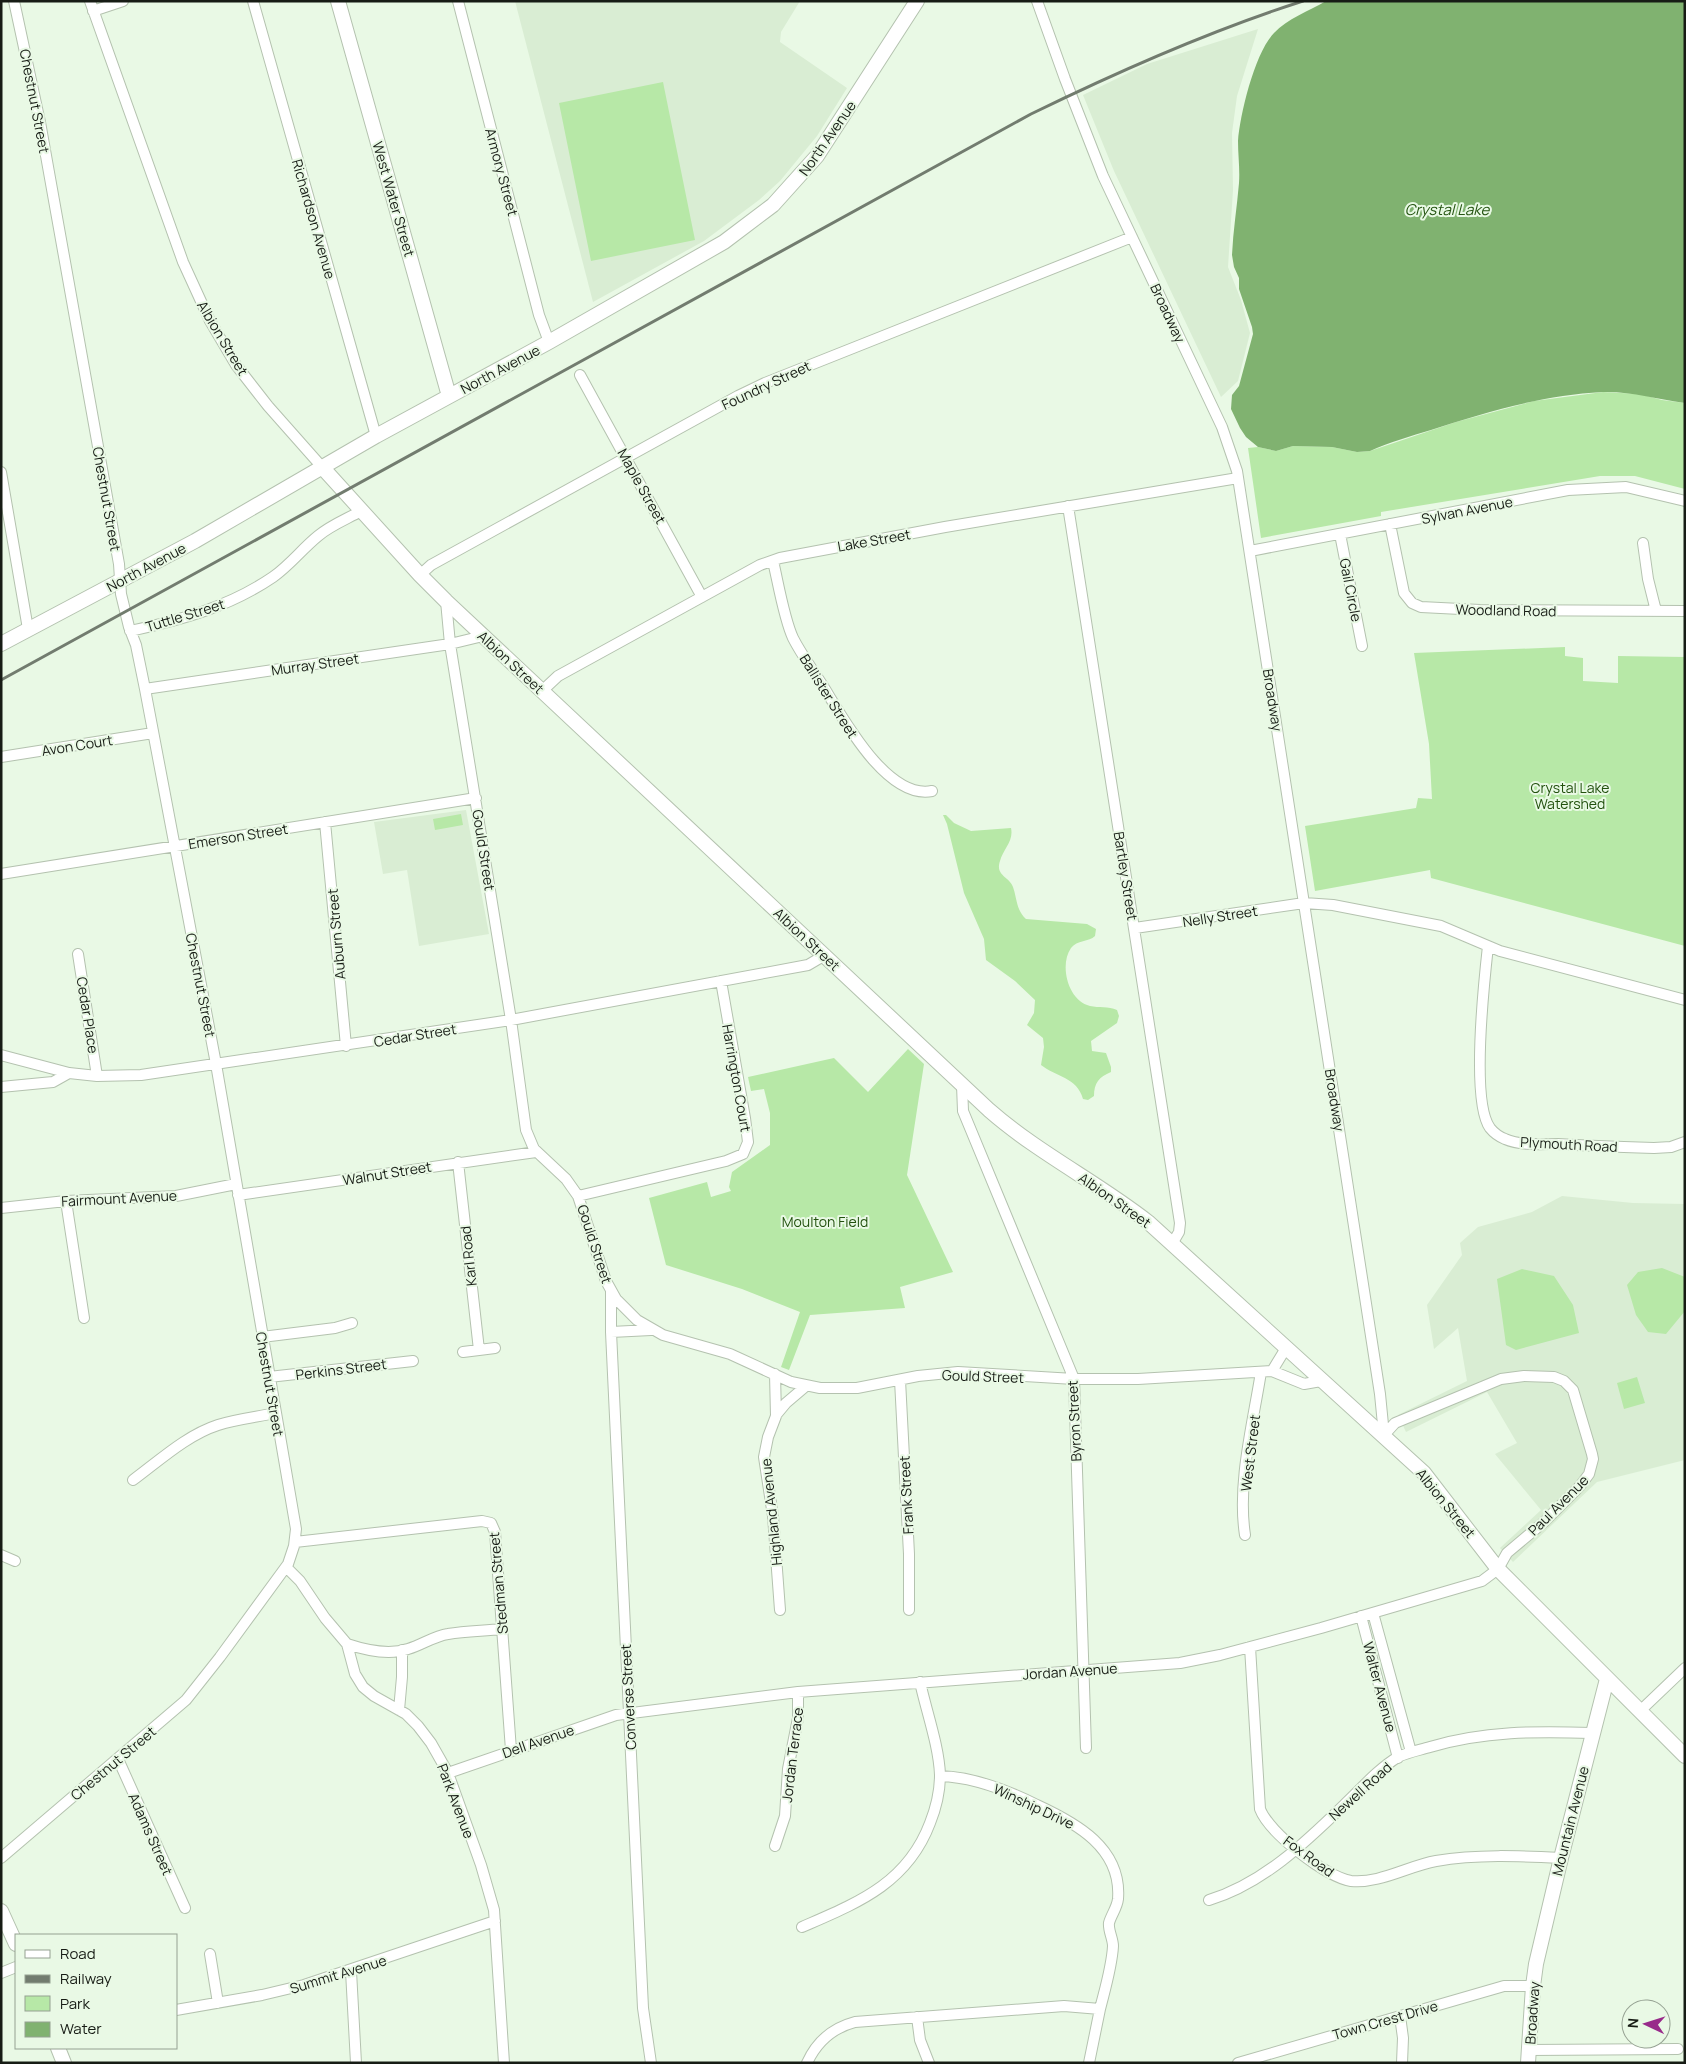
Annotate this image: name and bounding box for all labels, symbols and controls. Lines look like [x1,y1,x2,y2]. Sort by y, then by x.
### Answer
street label: Chestnut Street [16,47,54,155]
street label: North Avenue [794,97,860,179]
street label: Armory Street [481,126,523,218]
street label: West Water Street [368,139,420,259]
street label: Richardson Avenue [288,157,340,281]
water label: Crystal Lake [1405,199,1491,220]
street label: Broadway [1146,280,1190,346]
street label: Albion Street [193,297,253,379]
street label: North Avenue [457,340,543,398]
street label: Foundry Street [718,356,814,414]
street label: Chestnut Street [88,445,126,553]
street label: Maple Street [614,445,671,527]
street label: Sylvan Avenue [1420,492,1514,528]
street label: Lake Street [836,524,912,556]
street label: North Avenue [103,538,189,596]
street label: Gail Circle [1336,557,1366,623]
street label: Tuttle Street [143,594,227,636]
street label: Woodland Road [1455,600,1557,620]
street label: Albion Street [474,626,549,698]
street label: Murray Street [270,648,361,680]
street label: Ballister Street [796,650,863,742]
street label: Broadway [1259,667,1287,733]
street label: Avon Court [40,730,114,760]
park label: Crystal Lake Watershed [1530,778,1610,813]
street label: Gould Street [468,808,500,892]
street label: Emerson Street [187,819,290,853]
street label: Bartley Street [1110,830,1142,922]
street label: Auburn Street [323,887,349,980]
street label: Nelly Street [1181,901,1259,931]
street label: Albion Street [770,903,845,975]
street label: Chestnut Street [182,931,220,1039]
street label: Cedar Place [73,975,103,1055]
street label: Cedar Street [372,1019,458,1051]
street label: Harrington Court [718,1023,756,1134]
street label: Broadway [1321,1067,1349,1133]
street label: Plymouth Road [1520,1132,1618,1156]
street label: Walnut Street [341,1157,433,1189]
street label: Albion Street [1075,1168,1155,1232]
street label: Fairmount Avenue [61,1185,177,1211]
street label: Gould Street [573,1202,617,1286]
park label: Moulton Field [782,1212,868,1231]
street label: Karl Road [455,1225,481,1287]
street label: Chestnut Street [251,1330,289,1438]
street label: Perkins Street [294,1354,388,1384]
street label: Gould Street [942,1365,1025,1387]
street label: Byron Street [1062,1379,1086,1462]
street label: West Street [1236,1413,1264,1493]
street label: Frank Street [894,1455,918,1535]
street label: Highland Avenue [756,1457,786,1567]
street label: Albion Street [1412,1464,1480,1542]
street label: Paul Avenue [1524,1471,1592,1539]
street label: Stedman Street [484,1531,512,1635]
street label: Walter Avenue [1359,1640,1401,1734]
street label: Converse Street [616,1643,640,1750]
street label: Jordan Avenue [1022,1658,1118,1684]
street label: Jordan Terrace [777,1706,807,1804]
street label: Dell Avenue [500,1720,576,1762]
street label: Chestnut Street [66,1722,160,1804]
street label: Newell Road [1324,1758,1396,1824]
street label: Park Avenue [433,1761,479,1841]
street label: Mountain Avenue [1547,1764,1593,1878]
street label: Winship Drive [990,1779,1078,1833]
street label: Adams Street [124,1790,178,1878]
street label: Fox Road [1280,1831,1338,1881]
legend [15,1934,178,2049]
text: Road [60,1943,96,1964]
street label: Summit Avenue [287,1950,389,1998]
text: Railway [60,1968,112,1989]
street label: Broadway [1520,1980,1544,2045]
text: Park [60,1993,90,2014]
street label: Town Crest Drive [1330,1996,1440,2044]
north arrow [1621,1999,1671,2049]
text: N [1623,2017,1642,2029]
text: Water [60,2018,102,2039]

